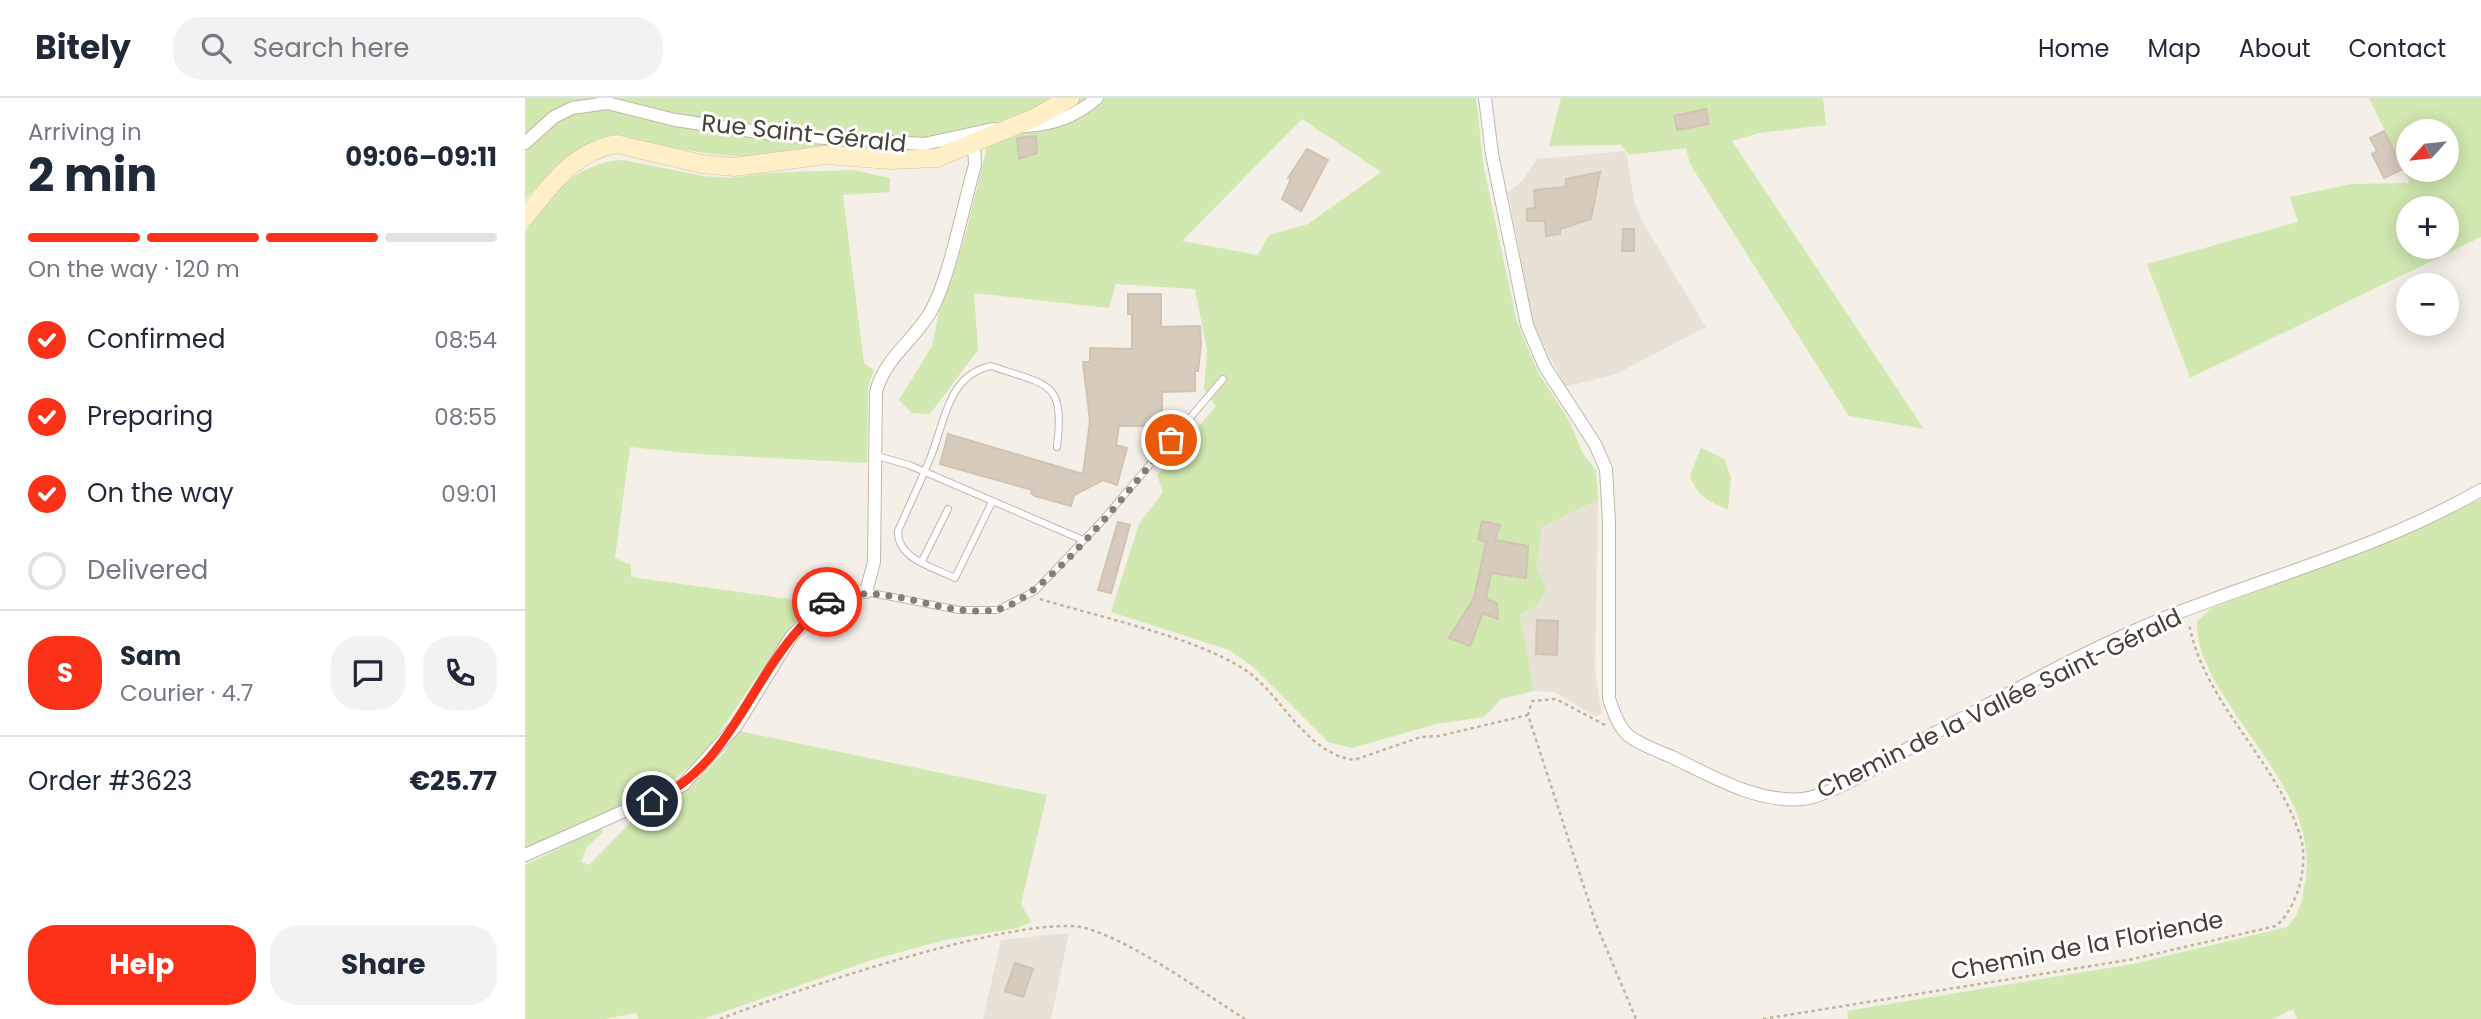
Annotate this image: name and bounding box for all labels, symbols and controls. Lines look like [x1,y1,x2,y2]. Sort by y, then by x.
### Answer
search box [173,17,663,80]
text: Bitely [35,24,131,71]
icon: search [197,29,235,67]
text: Search here [253,30,409,66]
text: Home [2038,32,2110,65]
text: Map [2148,32,2201,65]
text: About [2239,32,2310,65]
text: Contact [2348,32,2446,65]
street label: Rue Saint-Gérald [700,106,908,160]
text: Arriving in [28,116,142,148]
north arrow [2396,119,2459,182]
map controls [2396,119,2459,336]
text: 09:06–09:11 [345,139,497,175]
text: 2 min [28,143,157,207]
button: + [2396,196,2459,259]
text: On the way · 120 m [28,253,240,285]
button: − [2396,273,2459,336]
icon: check [28,321,66,359]
text: Confirmed [87,321,225,357]
text: 08:54 [434,324,497,356]
icon: check [28,398,66,436]
text: Preparing [87,398,213,434]
text: 08:55 [434,401,497,433]
pin [1141,410,1201,470]
icon: bag [1152,421,1190,459]
icon: check [28,475,66,513]
text: On the way [87,475,234,511]
text: 09:01 [441,478,497,510]
text: Delivered [87,552,208,588]
courier [792,567,862,637]
icon: car [808,583,846,621]
street label: Chemin de la Vallée Saint-Gérald [1811,600,2187,806]
button: chat [331,636,405,710]
button: phone [423,636,497,710]
text: Sam [120,638,181,674]
text: S [57,655,73,691]
text: Courier · 4.7 [120,677,253,709]
text: Order #3623 [28,763,192,799]
text: €25.77 [409,763,497,799]
pin [622,771,682,831]
icon: home [633,782,671,820]
street label: Chemin de la Floriende [1948,902,2226,988]
button: Help [28,925,256,1005]
button: Share [270,925,497,1005]

